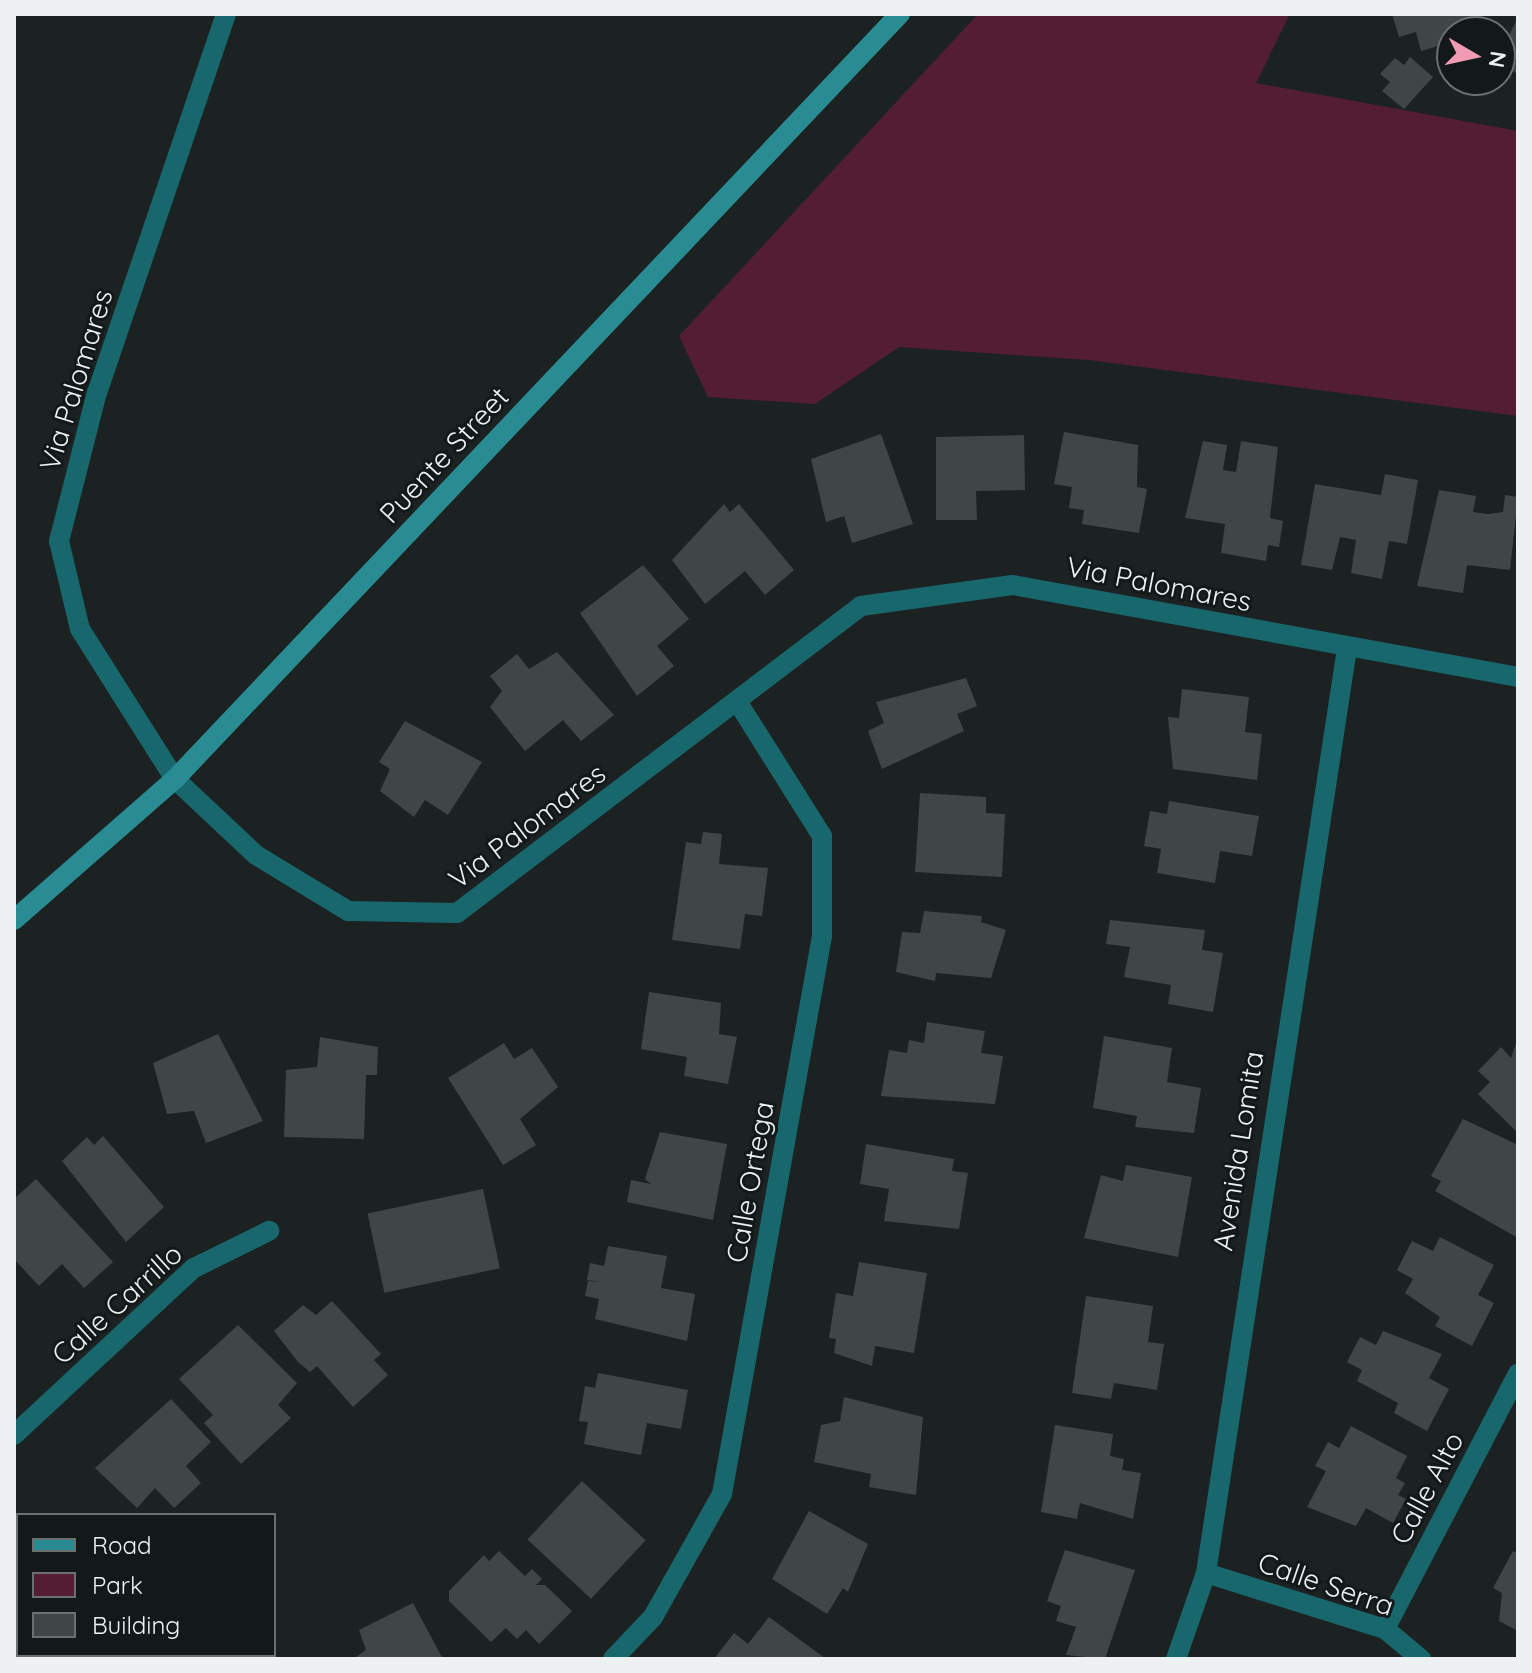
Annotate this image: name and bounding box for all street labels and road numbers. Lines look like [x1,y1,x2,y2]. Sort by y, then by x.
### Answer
street label: Via Palomares [33,285,119,475]
street label: Puente Street [372,380,516,530]
street label: Via Palomares [1064,550,1254,618]
street label: Via Palomares [442,756,612,896]
street label: Avenida Lomita [1206,1049,1270,1253]
street label: Calle Ortega [719,1099,781,1265]
street label: Calle Carrillo [45,1237,189,1371]
street label: Calle Alto [1384,1426,1470,1550]
street label: Calle Serra [1254,1545,1398,1623]

